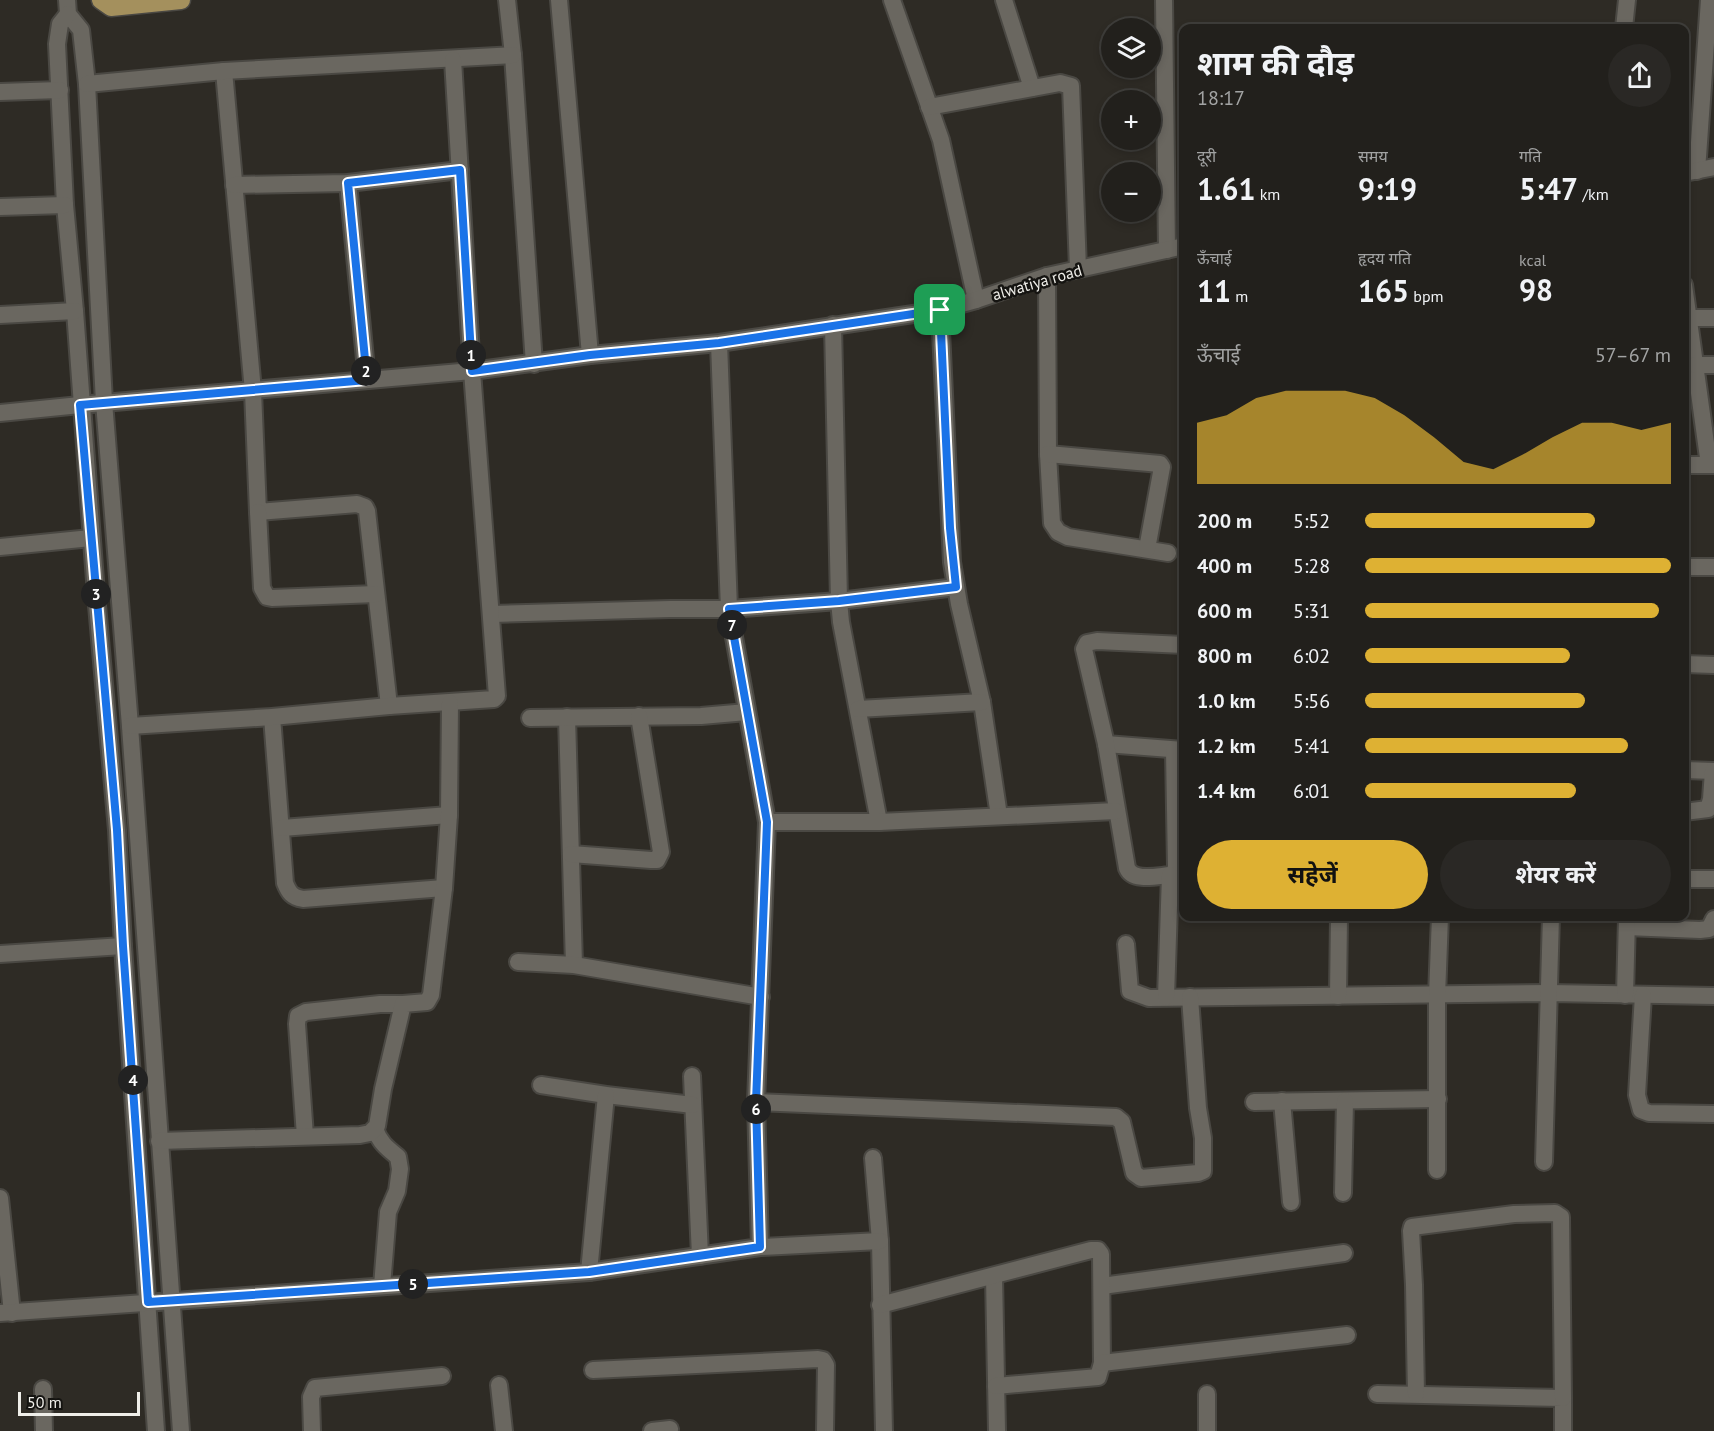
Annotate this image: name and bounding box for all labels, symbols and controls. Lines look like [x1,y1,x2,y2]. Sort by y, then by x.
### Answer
map controls [1101,18,1161,222]
button: layers [1101,18,1161,78]
text: शाम की दौड़ [1197,41,1354,84]
button: share [1608,44,1671,107]
text: 18:17 [1197,85,1245,111]
button: + [1101,90,1161,150]
text: दूरी [1197,146,1216,166]
text: समय [1358,146,1388,166]
text: गति [1519,146,1541,166]
button: − [1101,162,1161,222]
text: 1.61 [1197,169,1255,208]
text: 9:19 [1358,169,1417,208]
text: 5:47 [1519,169,1578,208]
text: km [1255,184,1280,204]
text: /km [1578,184,1609,204]
text: ऊँचाई [1197,248,1232,268]
text: हृदय गति [1358,248,1411,268]
text: kcal [1519,250,1546,270]
street label: alwatiya road [990,260,1084,304]
text: 98 [1519,270,1553,309]
text: 11 [1197,271,1231,310]
text: 165 [1358,271,1409,310]
pin [914,284,965,335]
text: m [1231,286,1248,306]
text: bpm [1409,286,1444,306]
icon: arrive [923,293,956,326]
pin: 1 [456,340,486,370]
text: ऊँचाई [1197,342,1240,368]
text: 57–67 m [1595,342,1671,368]
text: 1 [466,345,476,365]
pin: 2 [351,356,381,386]
text: 2 [361,361,371,381]
text: 200 m [1197,508,1252,534]
text: 5:52 [1293,508,1330,534]
text: 400 m [1197,553,1252,579]
text: 5:28 [1293,553,1330,579]
pin: 3 [81,579,111,609]
text: 3 [91,584,101,604]
text: 600 m [1197,598,1252,624]
text: 5:31 [1293,598,1330,624]
pin: 7 [717,610,747,640]
text: 7 [727,615,737,635]
text: 800 m [1197,643,1252,669]
text: 6:02 [1293,643,1330,669]
text: 1.0 km [1197,688,1256,714]
text: 5:56 [1293,688,1330,714]
text: 1.2 km [1197,733,1256,759]
text: 5:41 [1293,733,1330,759]
text: 1.4 km [1197,778,1256,804]
text: 6:01 [1293,778,1330,804]
button: सहेजें [1197,840,1428,909]
button: शेयर करें [1440,840,1671,909]
pin: 4 [118,1065,148,1095]
text: 4 [128,1070,138,1090]
pin: 6 [741,1094,771,1124]
text: 6 [751,1099,761,1119]
pin: 5 [398,1269,428,1299]
text: 5 [408,1274,418,1294]
scale bar [18,1389,140,1416]
text: 50 m [27,1392,62,1412]

